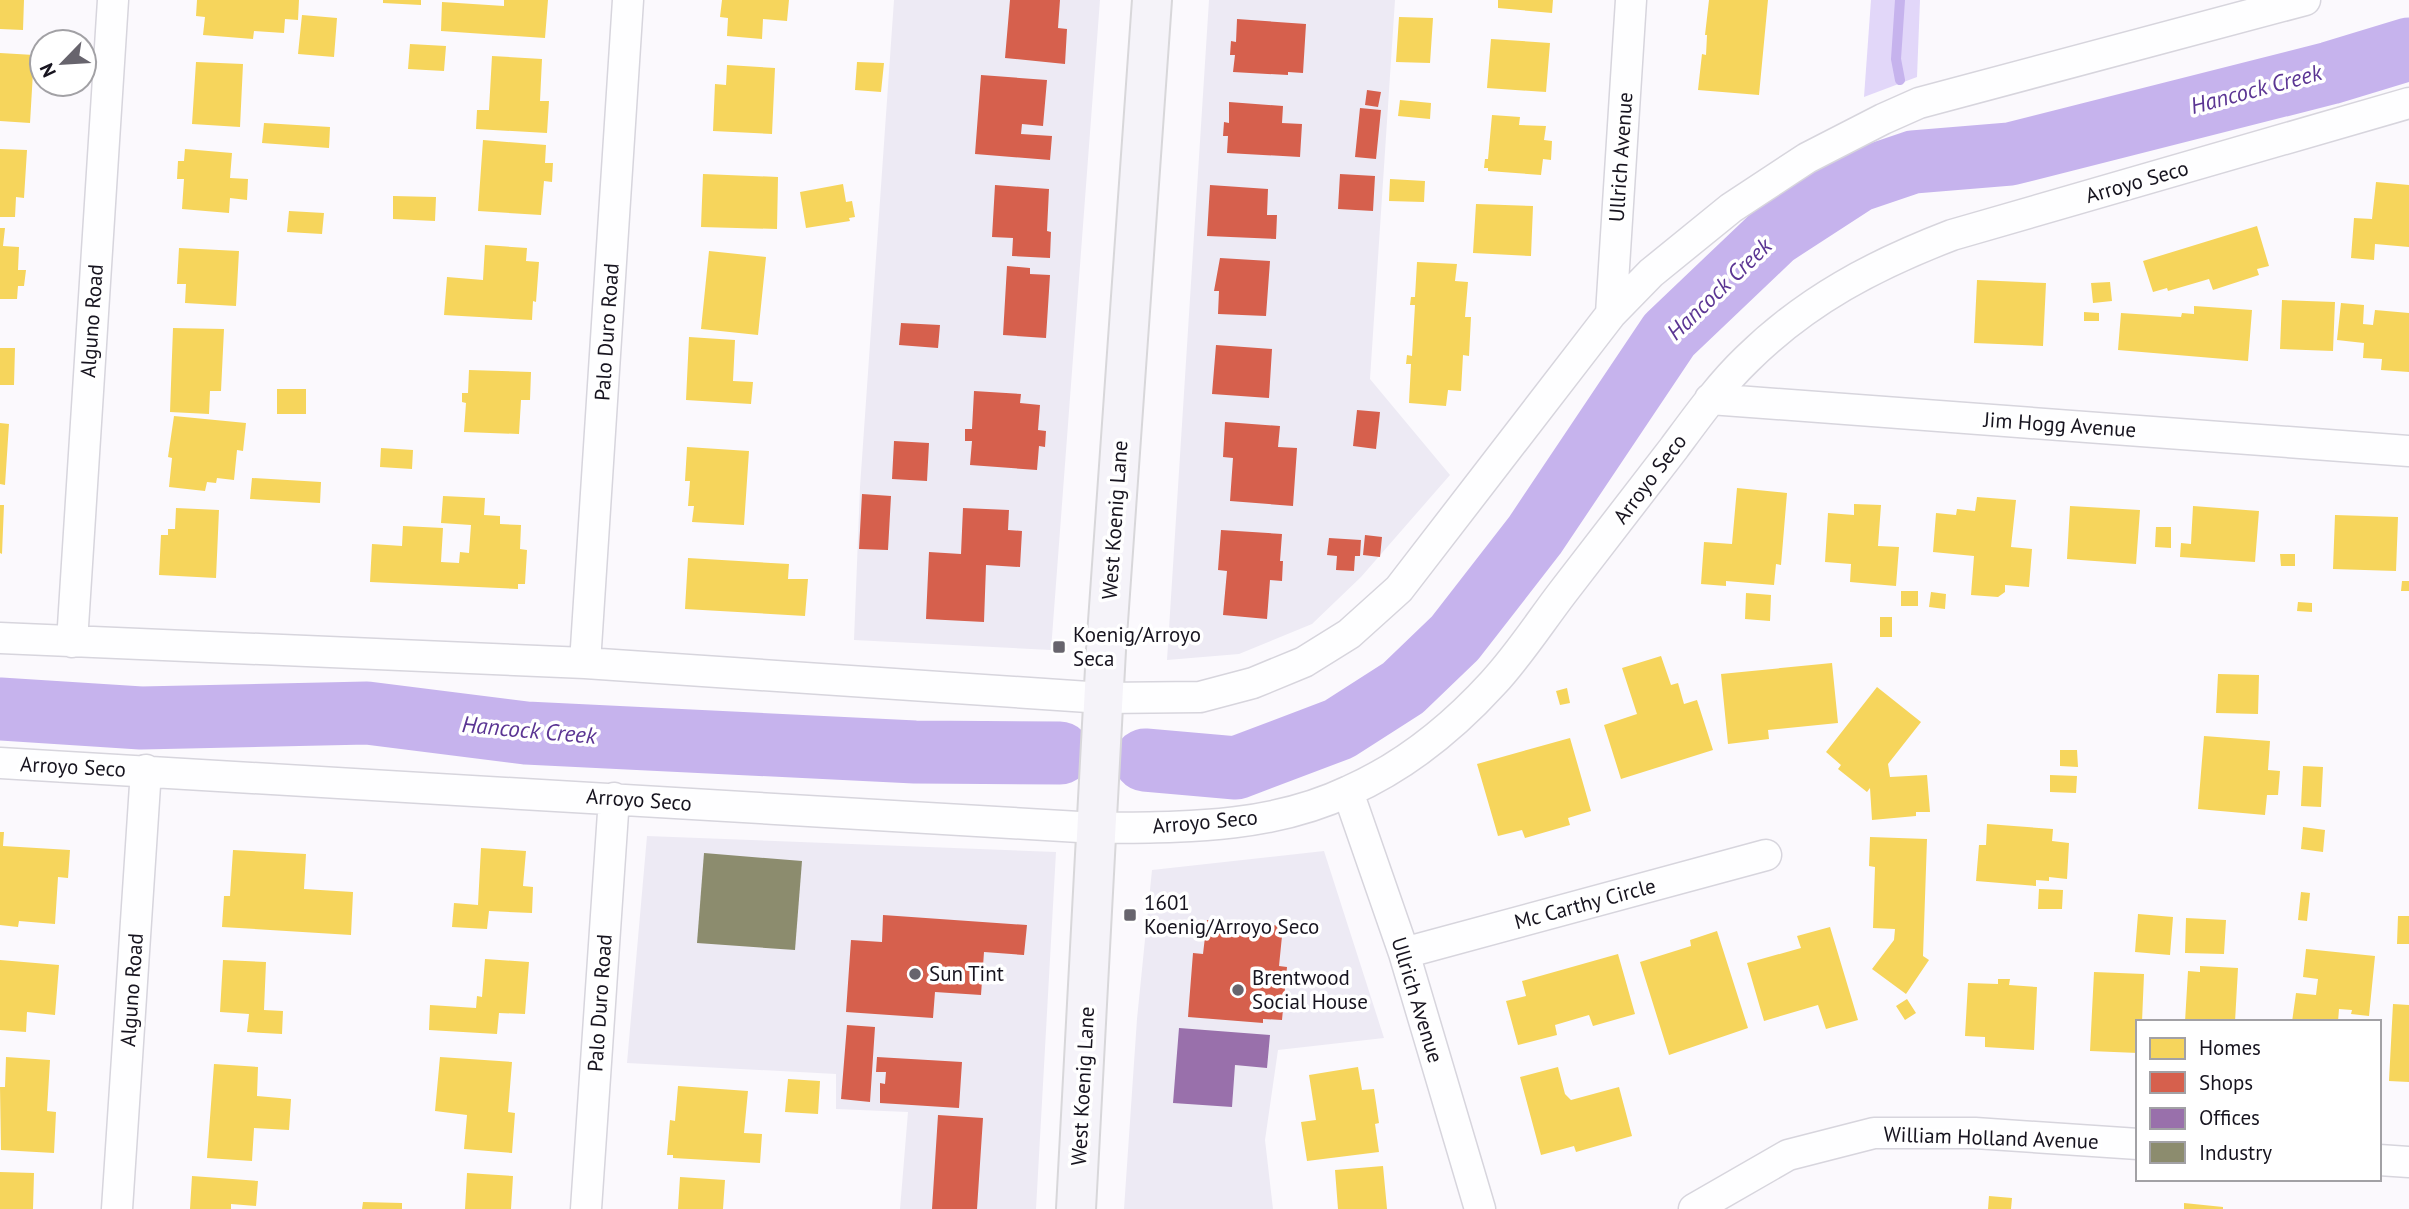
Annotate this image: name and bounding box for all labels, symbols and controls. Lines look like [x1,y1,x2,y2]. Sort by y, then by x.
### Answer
north arrow [28,28,98,98]
water label: Hancock Creek [2187,57,2326,120]
text: N [34,59,61,81]
street label: Ullrich Avenue [1602,91,1639,223]
street label: Arroyo Seco [2082,154,2191,209]
water label: Hancock Creek [1660,230,1778,346]
street label: Palo Duro Road [588,262,625,402]
street label: Alguno Road [74,263,109,379]
street label: Jim Hogg Avenue [1982,406,2137,443]
street label: Arroyo Seco [1607,428,1692,529]
street label: West Koenig Lane [1095,439,1134,600]
place label: Koenig/Arroyo Seca [1073,621,1201,672]
marker: Koenig/Arroyo Seca [1051,639,1067,655]
water label: Hancock Creek [461,709,599,750]
street label: Arroyo Seco [19,750,127,783]
street label: Arroyo Seco [585,782,693,817]
street label: Arroyo Seco [1151,803,1259,840]
street label: Mc Carthy Circle [1511,872,1659,935]
place label: 1601 Koenig/Arroyo Seco [1144,889,1319,940]
marker: 1601 Koenig/Arroyo Seco [1122,907,1138,923]
street label: Alguno Road [114,932,149,1048]
street label: Palo Duro Road [581,933,618,1073]
street label: Ullrich Avenue [1386,934,1449,1066]
place label: Sun Tint [929,960,1004,987]
place label: Brentwood Social House [1252,964,1368,1015]
marker: Sun Tint [907,966,923,982]
marker: Brentwood Social House [1230,982,1246,998]
street label: West Koenig Lane [1065,1006,1100,1166]
legend [2136,1020,2381,1181]
text: Homes [2199,1034,2261,1061]
text: Shops [2199,1069,2253,1096]
text: Offices [2199,1104,2260,1131]
street label: William Holland Avenue [1883,1120,2099,1155]
text: Industry [2199,1139,2272,1166]

